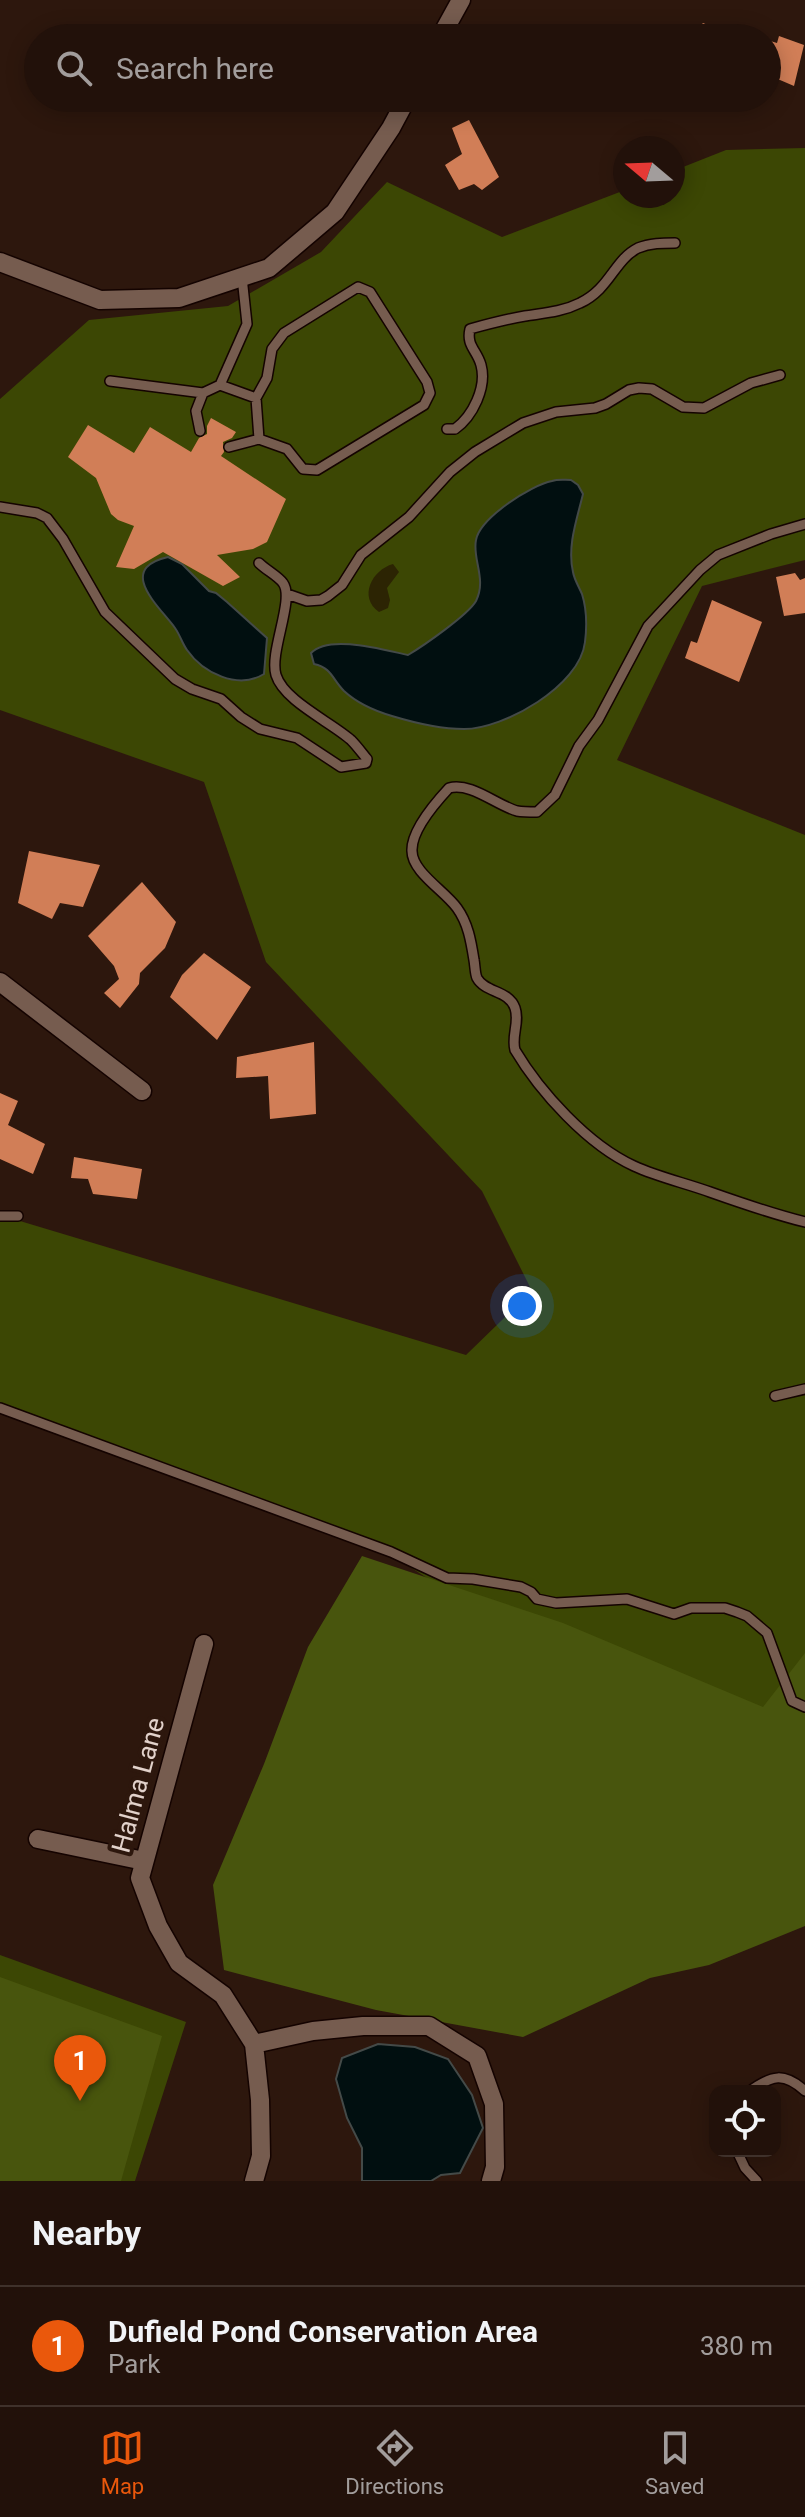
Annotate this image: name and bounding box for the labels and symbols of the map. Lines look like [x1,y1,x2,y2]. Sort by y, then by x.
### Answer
north arrow [613,136,685,208]
your location [502,1286,542,1326]
street label: Halma Lane [106,1714,170,1856]
pin: 1 [54,2035,106,2101]

